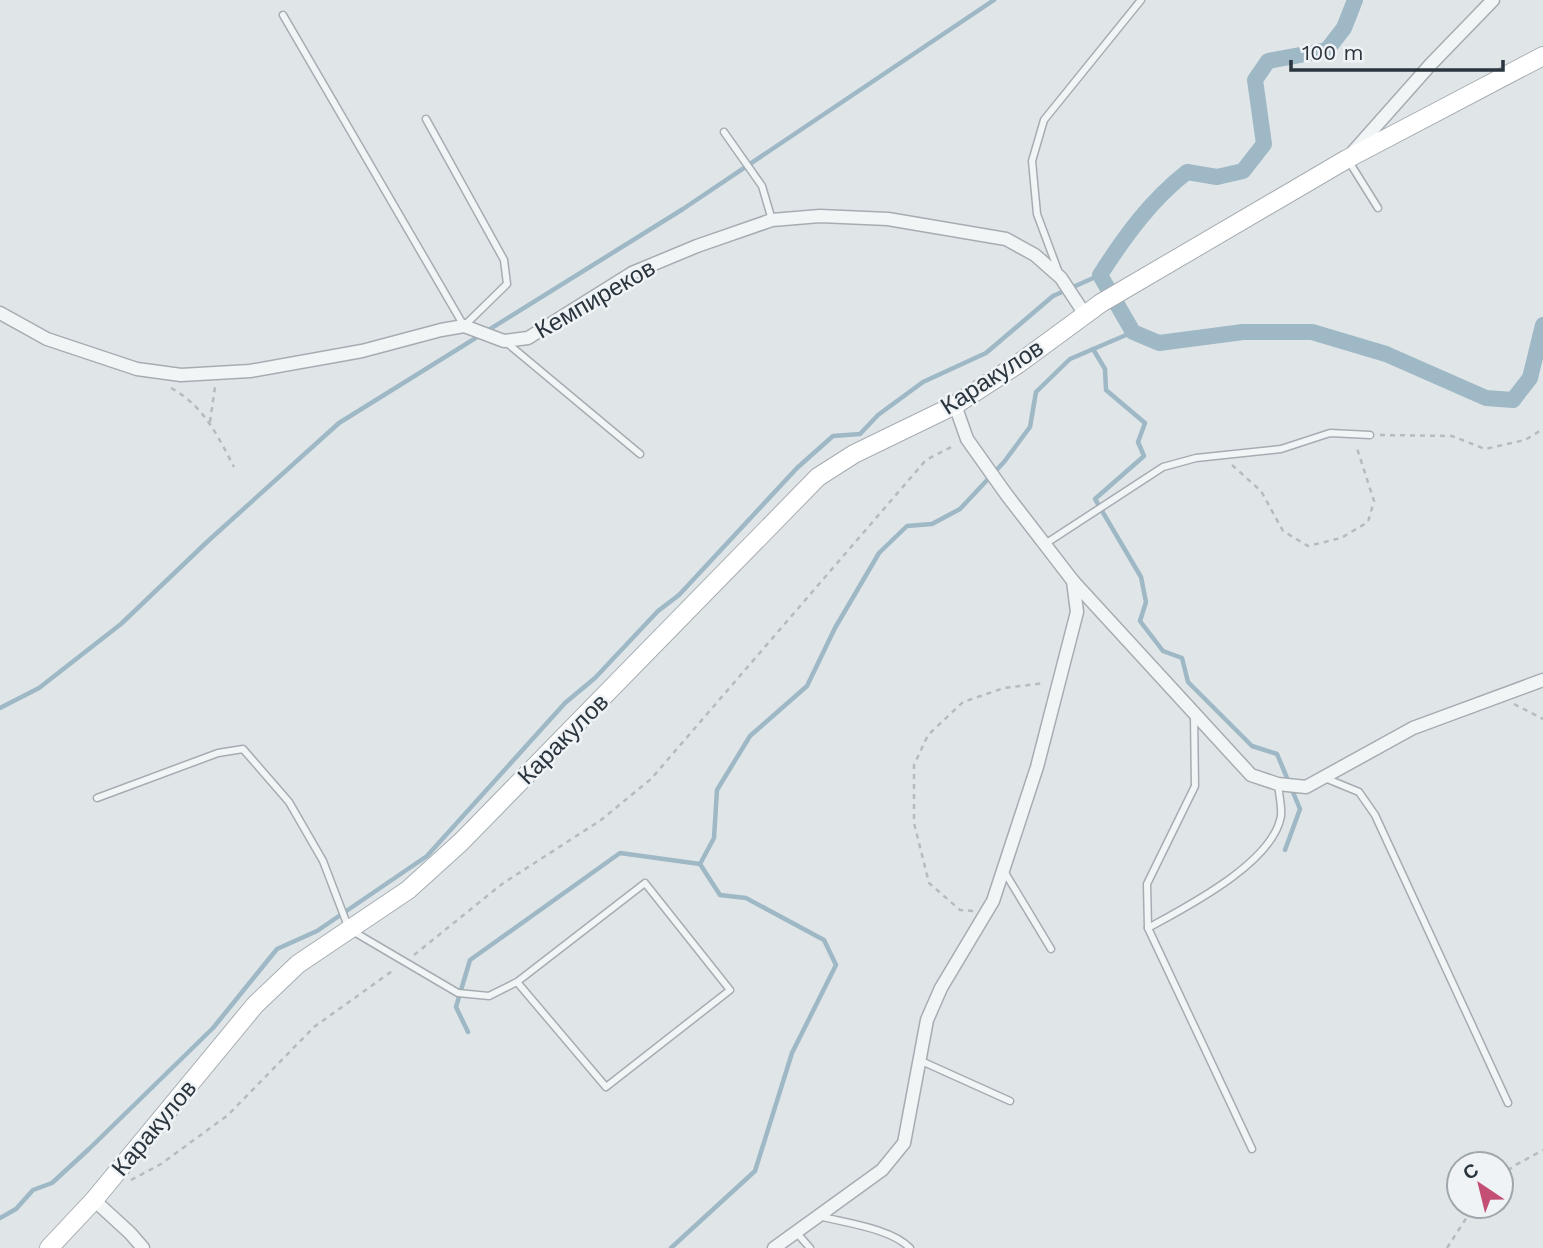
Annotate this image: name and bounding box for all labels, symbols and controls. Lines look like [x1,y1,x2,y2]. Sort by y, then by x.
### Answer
scale bar [1291,28,1503,72]
text: 100 m [1302,40,1364,65]
street label: Кемпиреков [530,253,660,345]
street label: Каракулов [935,333,1049,421]
street label: Каракулов [512,688,614,790]
street label: Каракулов [106,1074,202,1182]
north arrow [1445,1150,1515,1220]
text: С [1458,1158,1483,1185]

